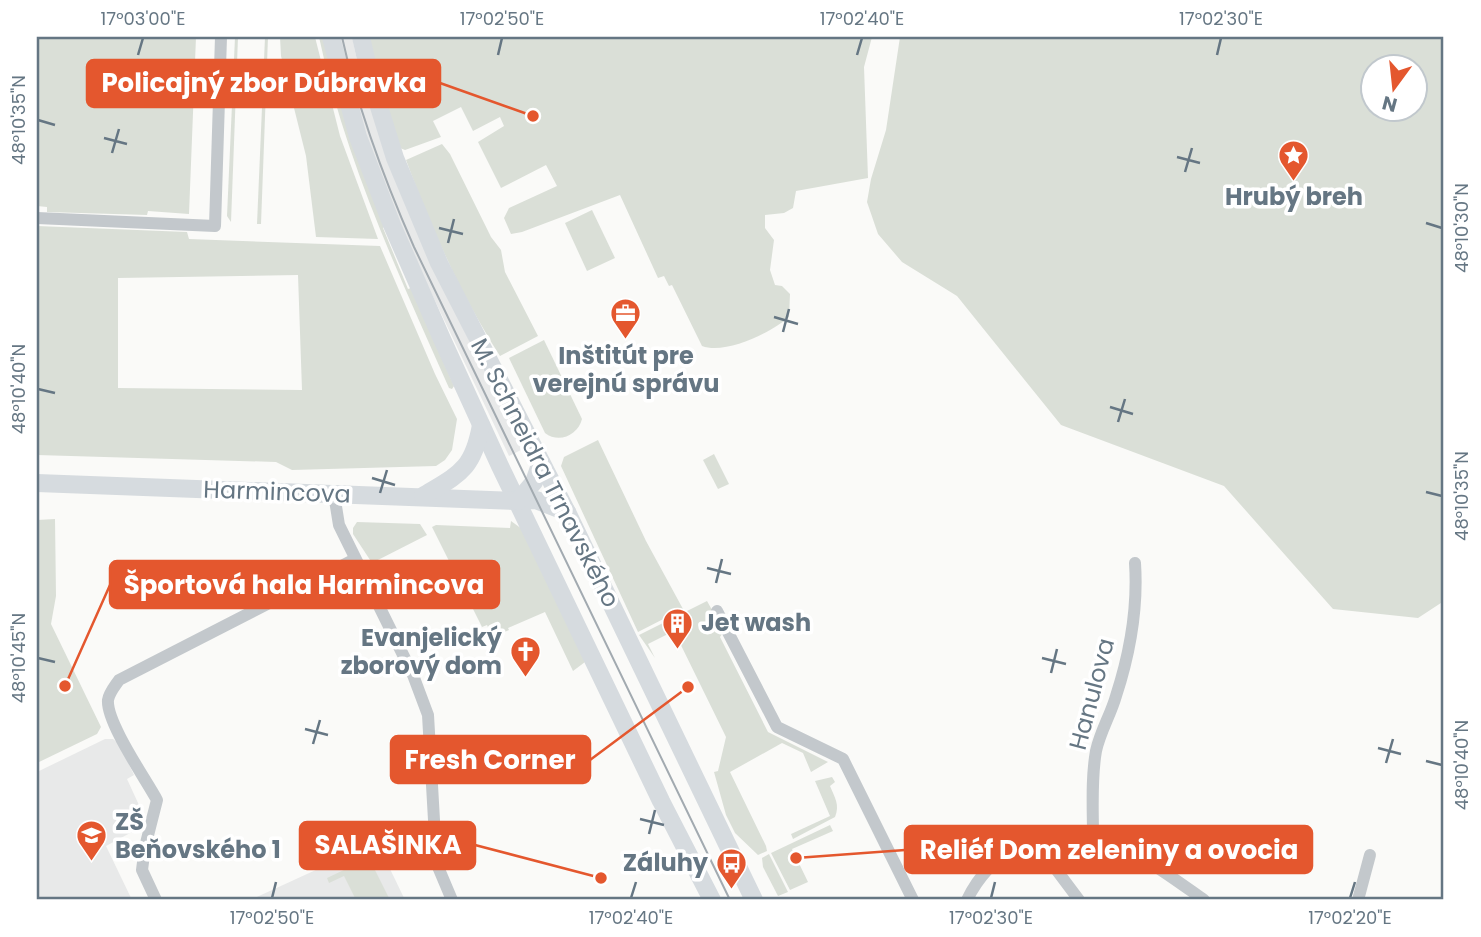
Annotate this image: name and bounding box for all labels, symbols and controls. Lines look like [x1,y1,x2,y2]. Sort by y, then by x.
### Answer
text: 17°03'00"E [101,6,185,31]
text: 17°02'50"E [460,6,544,31]
text: 17°02'40"E [820,6,904,31]
text: 17°02'30"E [1179,6,1263,31]
north arrow [1358,52,1428,122]
callout: Policajný zbor Dúbravka [87,60,440,107]
text: Policajný zbor Dúbravka [101,65,427,101]
text: 48°10'35"N [6,75,31,165]
text: N [1379,89,1400,119]
place icon: Hrubý breh [1277,138,1311,182]
place label: Hrubý breh [1225,180,1363,213]
text: 48°10'30"N [1449,183,1474,273]
office icon: Inštitút pre verejnú správu [609,297,643,341]
street label: M. Schneidra Trnavského [463,333,628,613]
place label: Inštitút pre verejnú správu [533,339,719,400]
text: 48°10'40"N [6,344,31,434]
text: 48°10'35"N [1449,451,1474,541]
street label: Harmincova [203,472,351,511]
callout: Športová hala Harmincova [110,561,499,608]
text: Športová hala Harmincova [124,567,484,603]
building icon: Jet wash [661,606,695,650]
place label: Jet wash [701,606,811,639]
text: 48°10'45"N [6,613,31,703]
place label: Evanjelický zborový dom [341,621,503,682]
street label: Hanulova [1061,634,1122,753]
church icon: Evanjelický zborový dom [508,635,542,679]
text: 48°10'40"N [1449,720,1474,810]
callout: Fresh Corner [391,736,590,783]
text: Fresh Corner [404,742,576,778]
place label: ZŠ Beňovského 1 [115,805,281,866]
school or university icon: ZŠ Beňovského 1 [75,819,109,863]
callout: SALAŠINKA [300,822,475,869]
callout: Reliéf Dom zeleniny a ovocia [905,826,1312,873]
text: SALAŠINKA [314,827,462,863]
text: Reliéf Dom zeleniny a ovocia [920,832,1298,868]
place label: Záluhy [623,846,709,879]
bus stop icon: Záluhy [714,846,748,890]
text: 17°02'50"E [230,905,314,930]
text: 17°02'40"E [589,905,673,930]
text: 17°02'30"E [949,905,1033,930]
text: 17°02'20"E [1308,905,1392,930]

